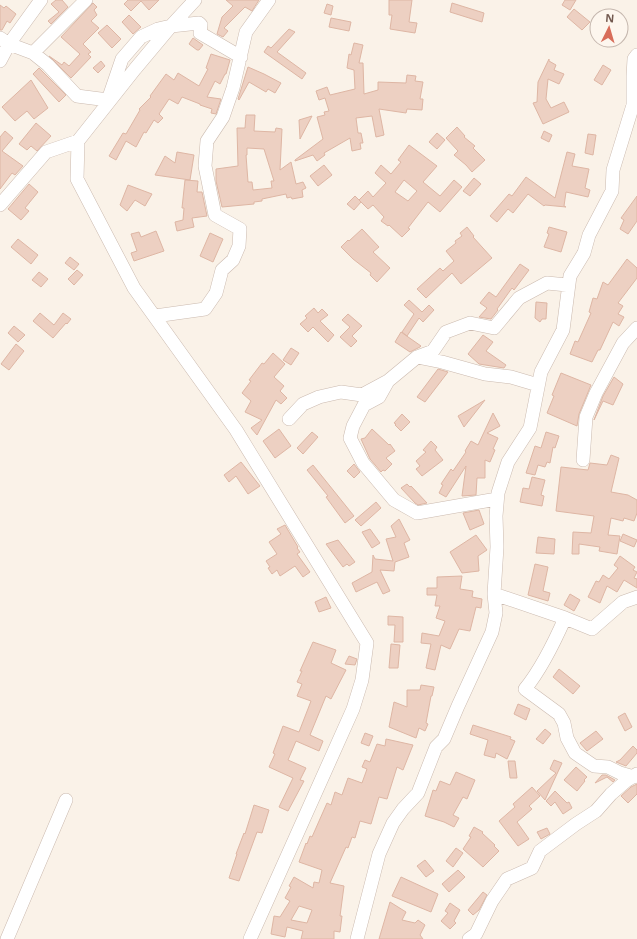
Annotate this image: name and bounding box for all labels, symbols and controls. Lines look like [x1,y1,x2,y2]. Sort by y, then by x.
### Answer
north arrow [589,8,629,48]
text: N [605,10,615,25]

